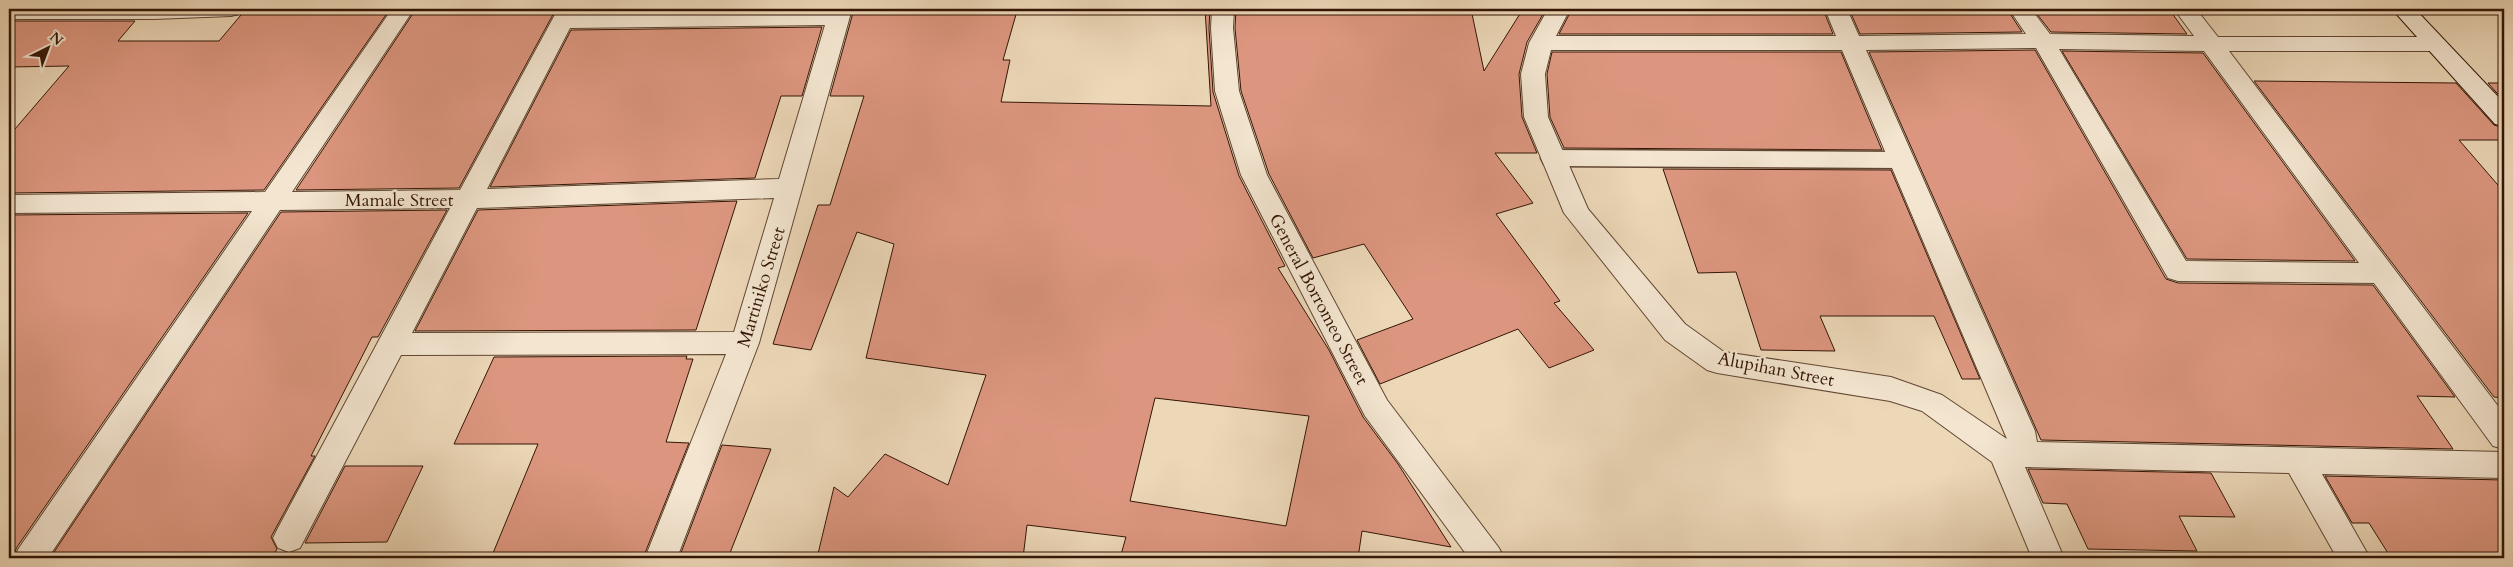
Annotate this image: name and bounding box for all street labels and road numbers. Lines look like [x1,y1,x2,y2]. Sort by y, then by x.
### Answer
street label: Mamale Street [345,188,454,213]
street label: General Borromeo Street [1263,209,1374,390]
street label: Martiniko Street [731,224,792,350]
street label: Alupihan Street [1716,346,1836,393]

